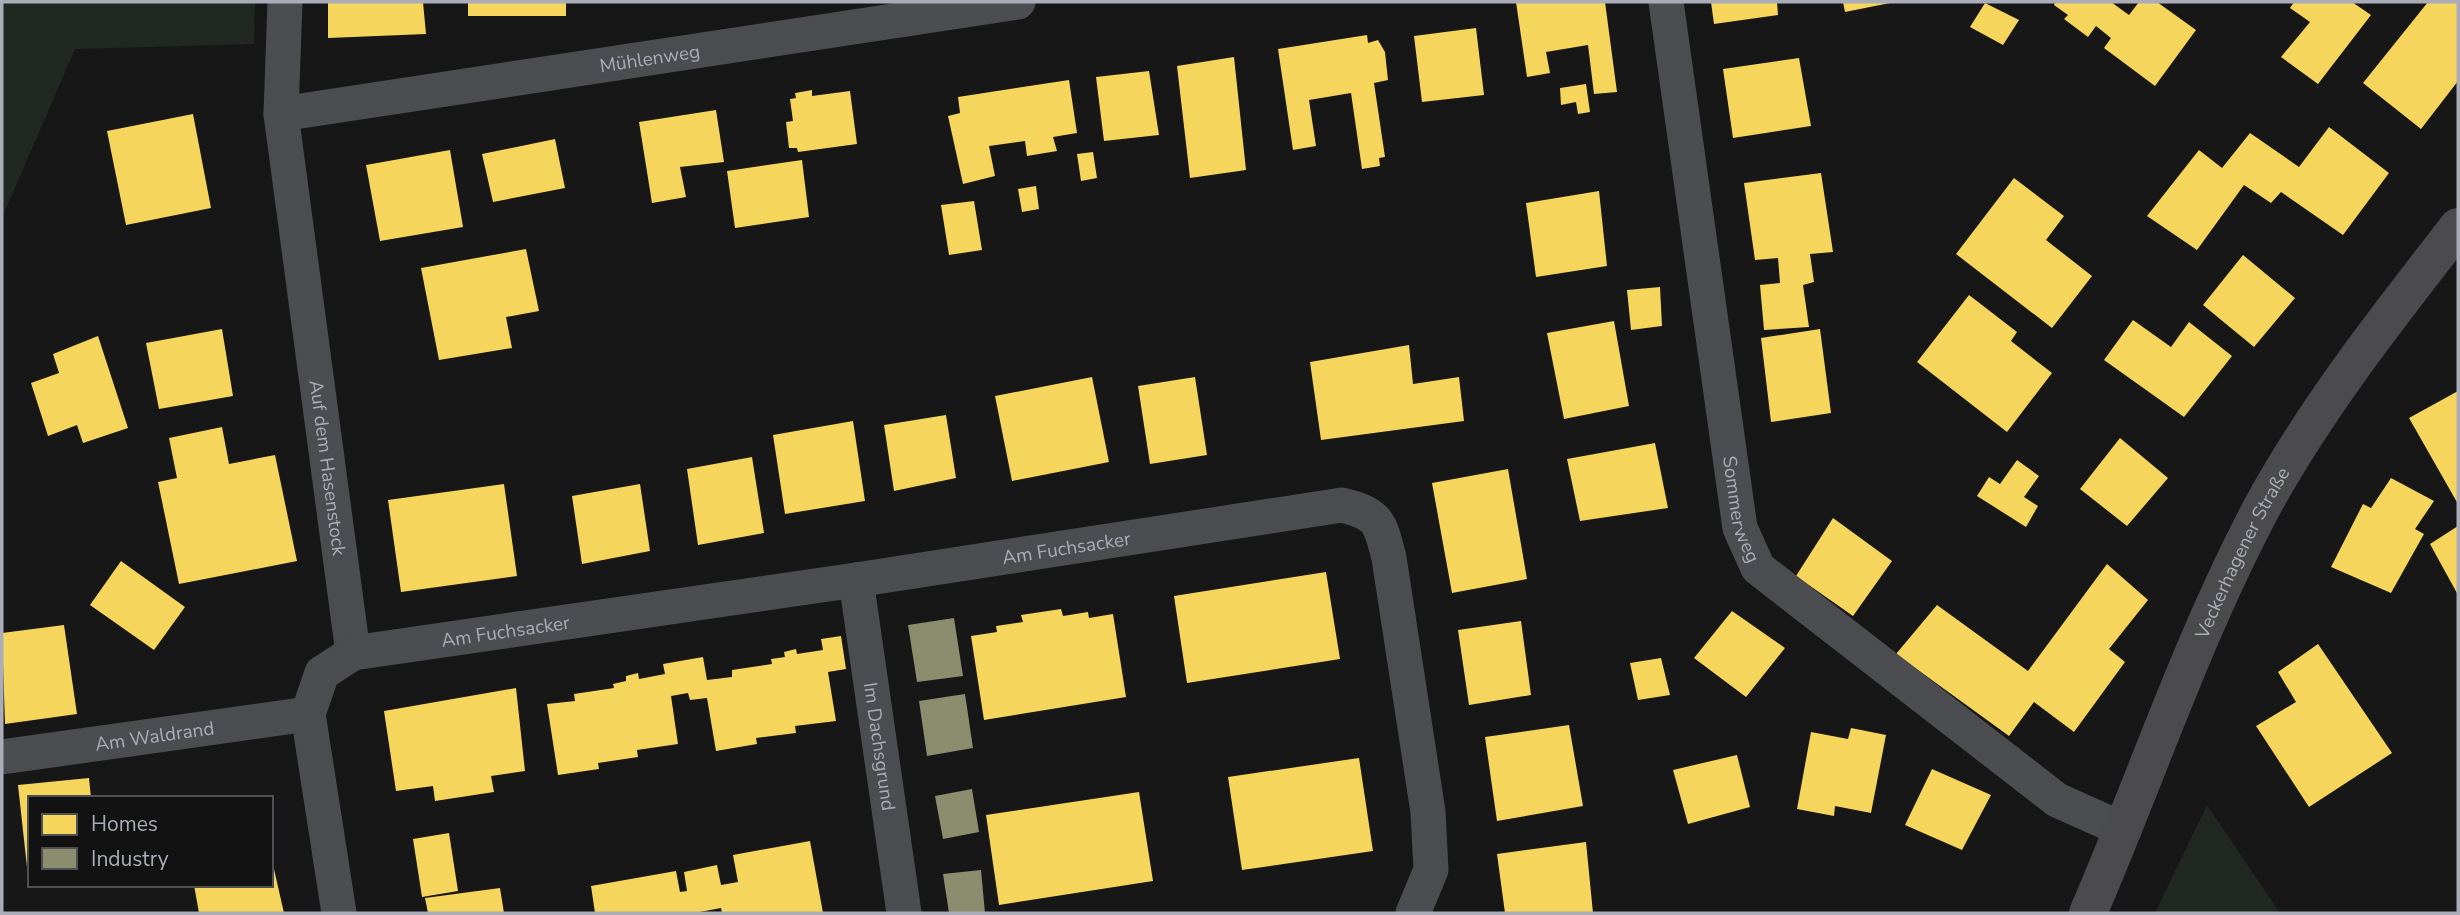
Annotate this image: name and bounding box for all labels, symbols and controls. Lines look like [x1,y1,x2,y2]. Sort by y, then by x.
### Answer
street label: Mühlenweg [598,38,702,79]
street label: Auf dem Hasenstock [303,378,352,558]
street label: Sommerweg [1716,454,1766,567]
street label: Veckerhagener Straße [2189,462,2296,644]
street label: Am Fuchsacker [1000,526,1133,571]
street label: Am Fuchsacker [439,610,572,654]
street label: Im Dachsgrund [857,680,901,812]
street label: Am Waldrand [93,715,216,758]
legend [28,796,273,887]
text: Homes [91,810,158,838]
text: Industry [91,845,169,873]

